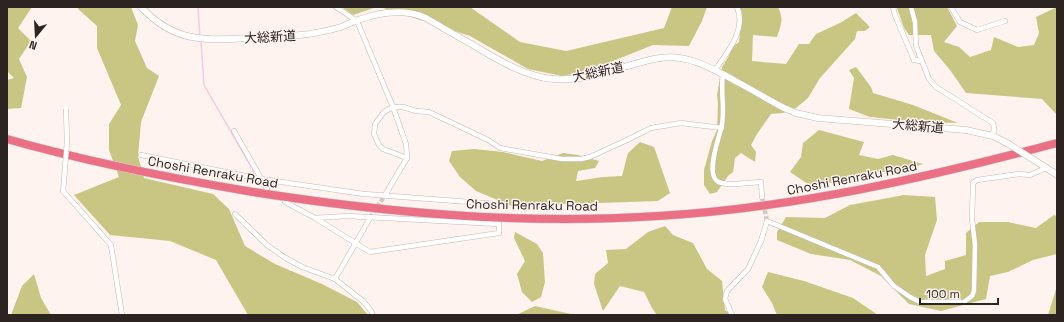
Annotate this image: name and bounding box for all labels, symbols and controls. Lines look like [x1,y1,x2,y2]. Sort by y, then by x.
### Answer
north arrow [16,16,56,56]
street label: 大総新道 [244,27,296,47]
text: N [27,38,39,53]
street label: 大総新道 [571,58,625,86]
street label: 大総新道 [891,115,945,137]
street label: Choshi Renraku Road [147,152,279,192]
street label: Choshi Renraku Road [786,157,918,199]
street label: Choshi Renraku Road [466,195,598,215]
scale bar [920,280,998,306]
text: 100 m [926,286,960,302]

